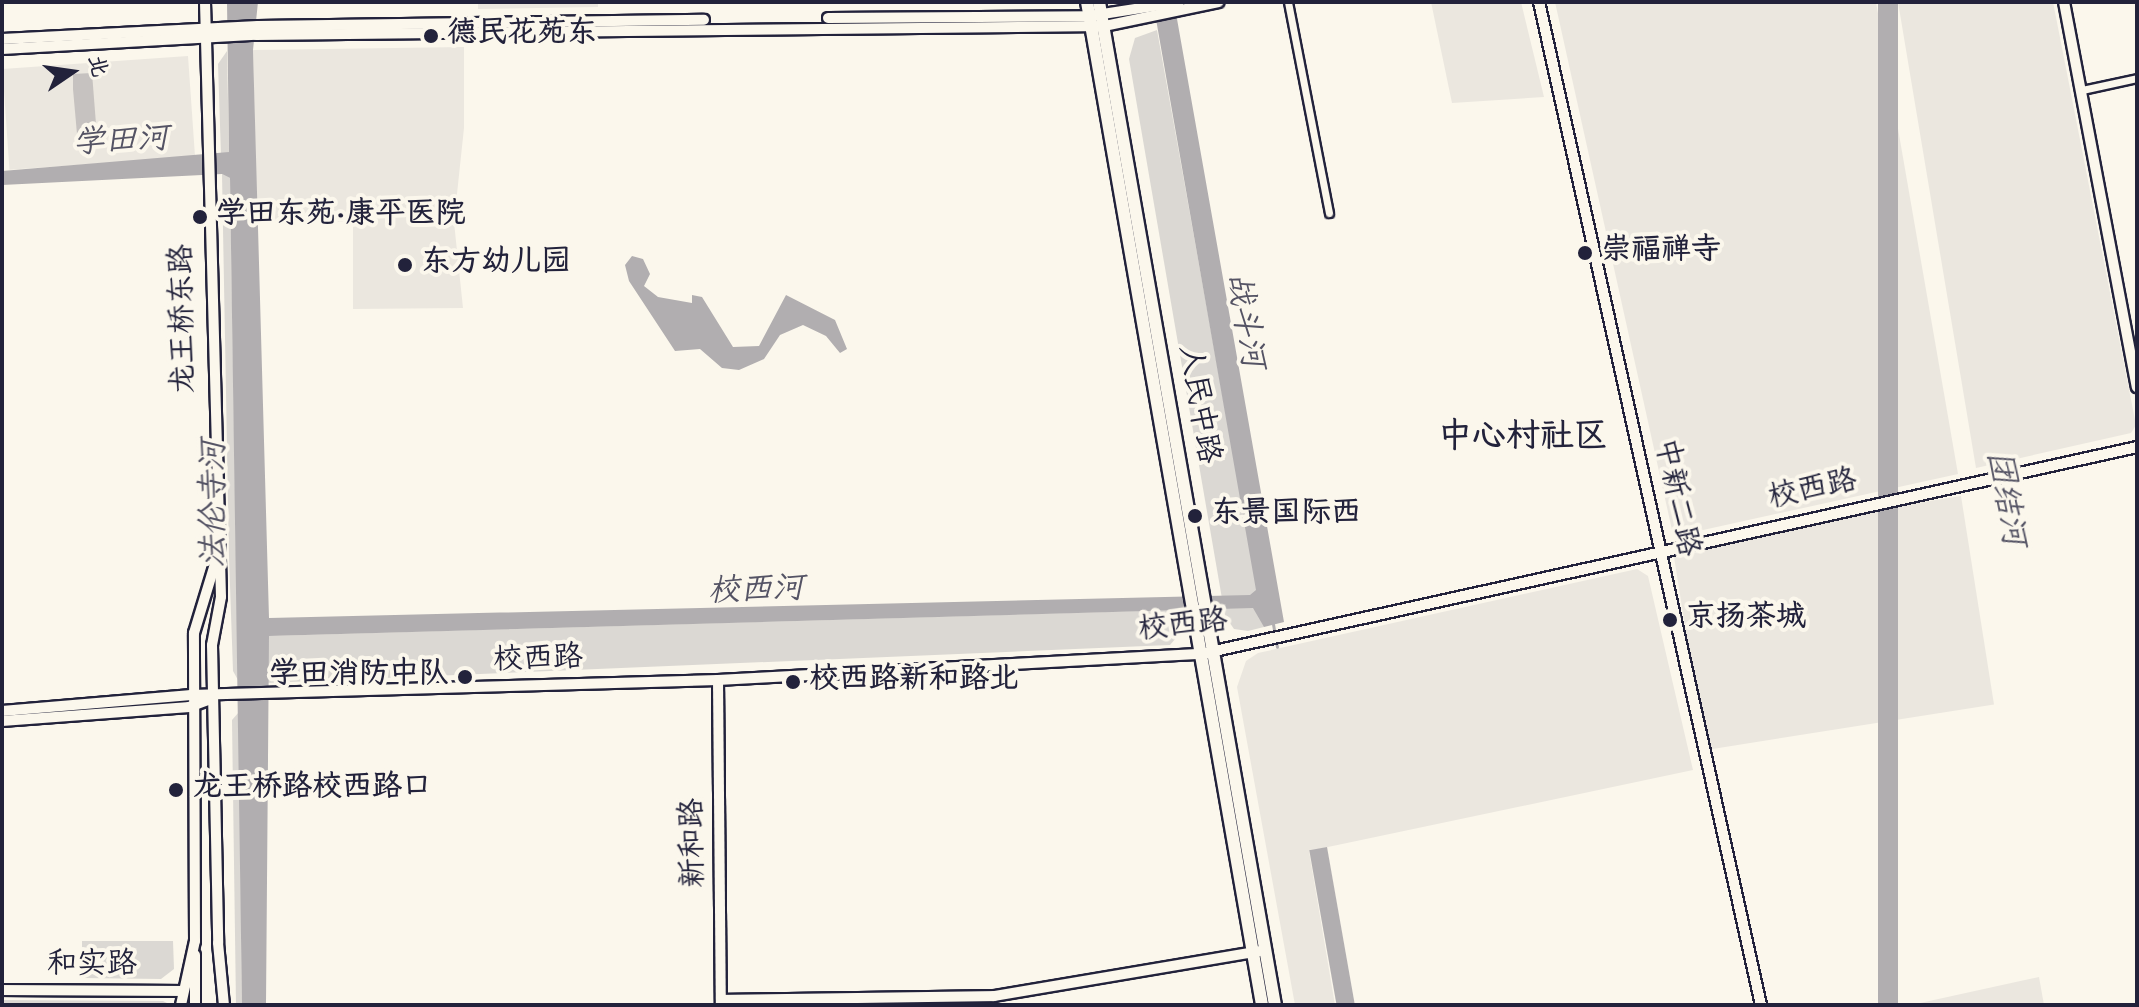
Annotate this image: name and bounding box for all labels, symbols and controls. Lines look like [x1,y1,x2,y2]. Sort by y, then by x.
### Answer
place label: 德民花苑东 [447,18,597,54]
marker: 德民花苑东 [422,27,440,45]
north arrow [32,32,112,112]
text: 北 [80,53,111,80]
water label: 学田河 [72,122,170,166]
place label: 学田东苑·康平医院 [216,199,465,235]
marker: 学田东苑·康平医院 [191,208,209,226]
place label: 崇福禅寺 [1601,235,1721,271]
street label: 龙王桥东路 [167,244,205,394]
marker: 崇福禅寺 [1576,244,1594,262]
place label: 东方幼儿园 [421,247,571,283]
marker: 东方幼儿园 [396,256,414,274]
water label: 战斗河 [1215,270,1269,372]
street label: 人民中路 [1168,343,1224,467]
district label: 中心村社区 [1438,421,1608,461]
street label: 中新二路 [1644,436,1704,560]
water label: 法伦寺河 [198,440,236,568]
water label: 团结河 [1976,448,2030,550]
street label: 校西路 [1765,465,1861,519]
place label: 东景国际西 [1211,498,1361,534]
marker: 东景国际西 [1186,507,1204,525]
water label: 校西河 [707,572,805,614]
place label: 京扬茶城 [1686,602,1806,638]
street label: 校西路 [1136,605,1230,651]
marker: 京扬茶城 [1661,611,1679,629]
street label: 校西路 [492,642,584,682]
place label: 学田消防中队 [269,659,449,695]
place label: 校西路新和路北 [809,664,1019,700]
marker: 学田消防中队 [456,668,474,686]
marker: 校西路新和路北 [784,673,802,691]
place label: 龙王桥路校西路口 [192,772,432,808]
marker: 龙王桥路校西路口 [167,781,185,799]
street label: 新和路 [677,798,715,888]
street label: 和实路 [47,949,137,985]

